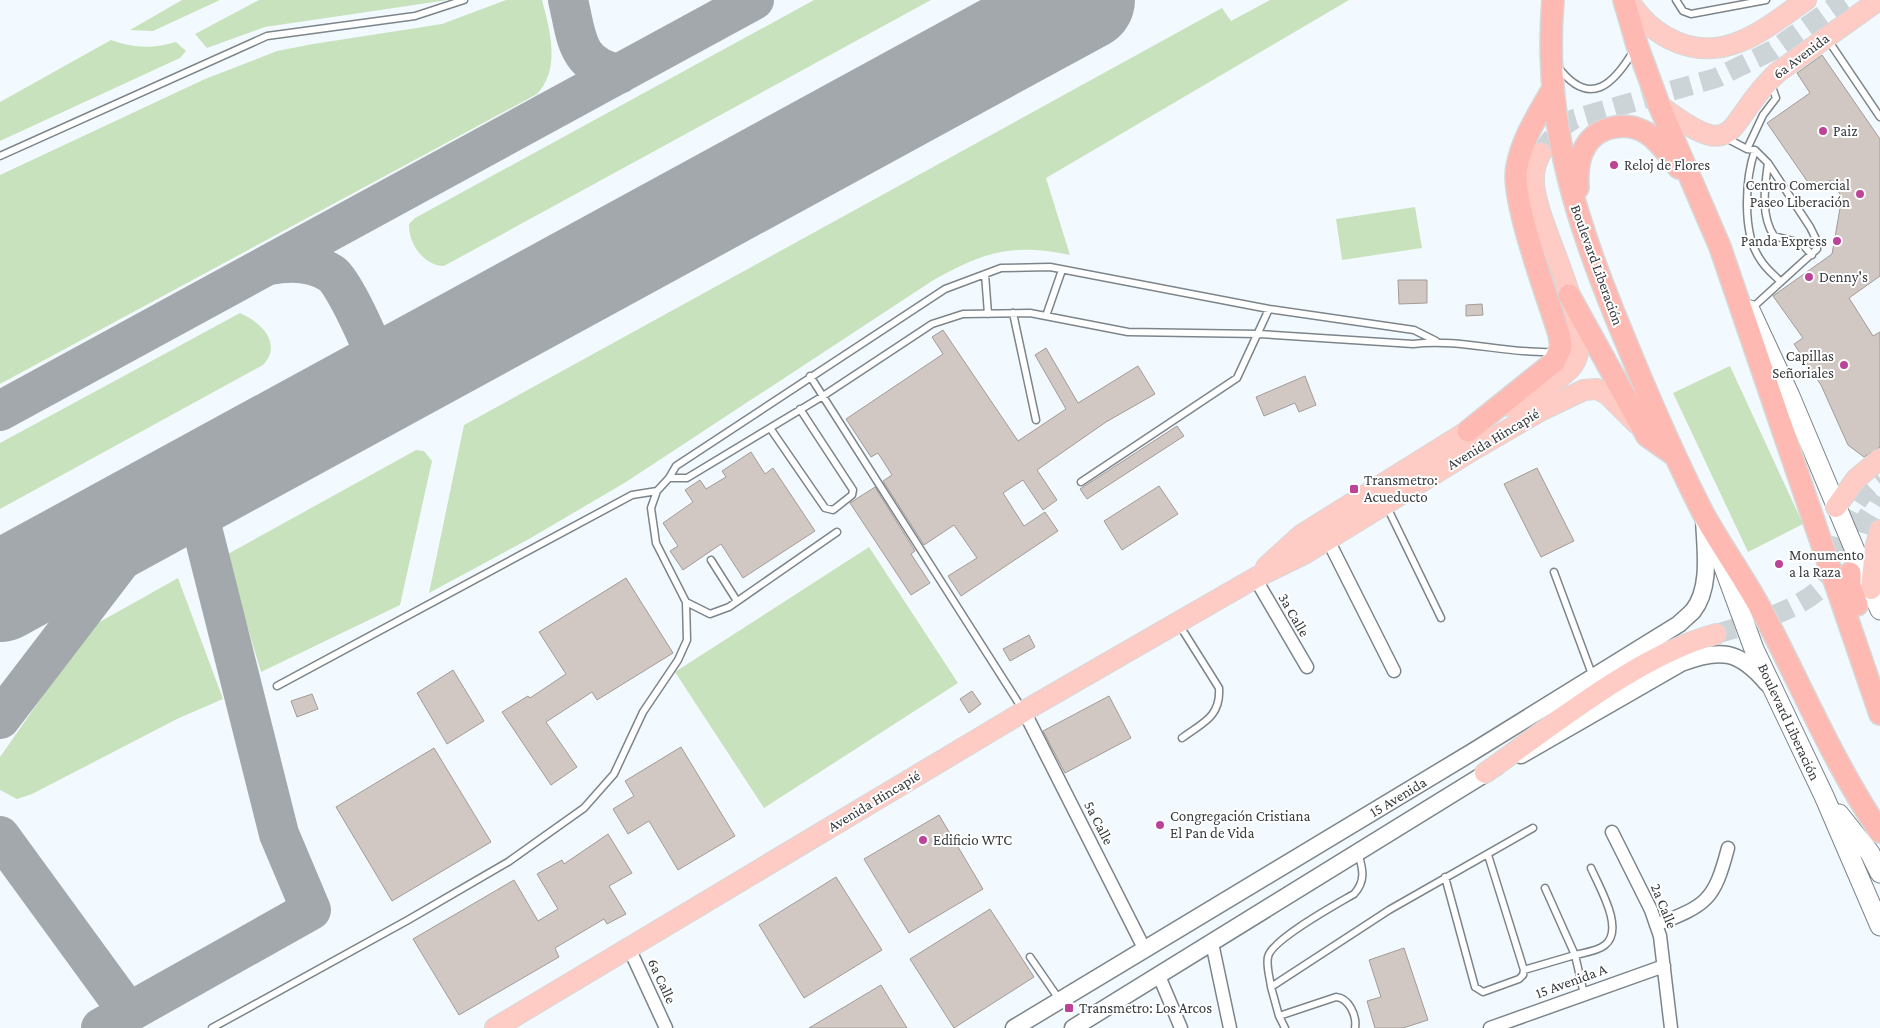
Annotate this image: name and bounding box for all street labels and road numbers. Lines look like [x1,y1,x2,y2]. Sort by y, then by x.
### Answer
street label: 6a Avenida [1770,30,1832,82]
street label: Boulevard Liberación [1568,203,1626,327]
street label: Avenida Hincapié [1444,405,1543,474]
street label: 3a Calle [1275,591,1313,640]
street label: Boulevard Liberación [1755,661,1823,783]
street label: Avenida Hincapié [825,767,924,836]
street label: 15 Avenida [1367,774,1429,820]
street label: 5a Calle [1081,798,1117,848]
street label: 2a Calle [1648,881,1680,931]
street label: 6a Calle [645,956,679,1006]
street label: 15 Avenida A [1533,961,1609,1001]

